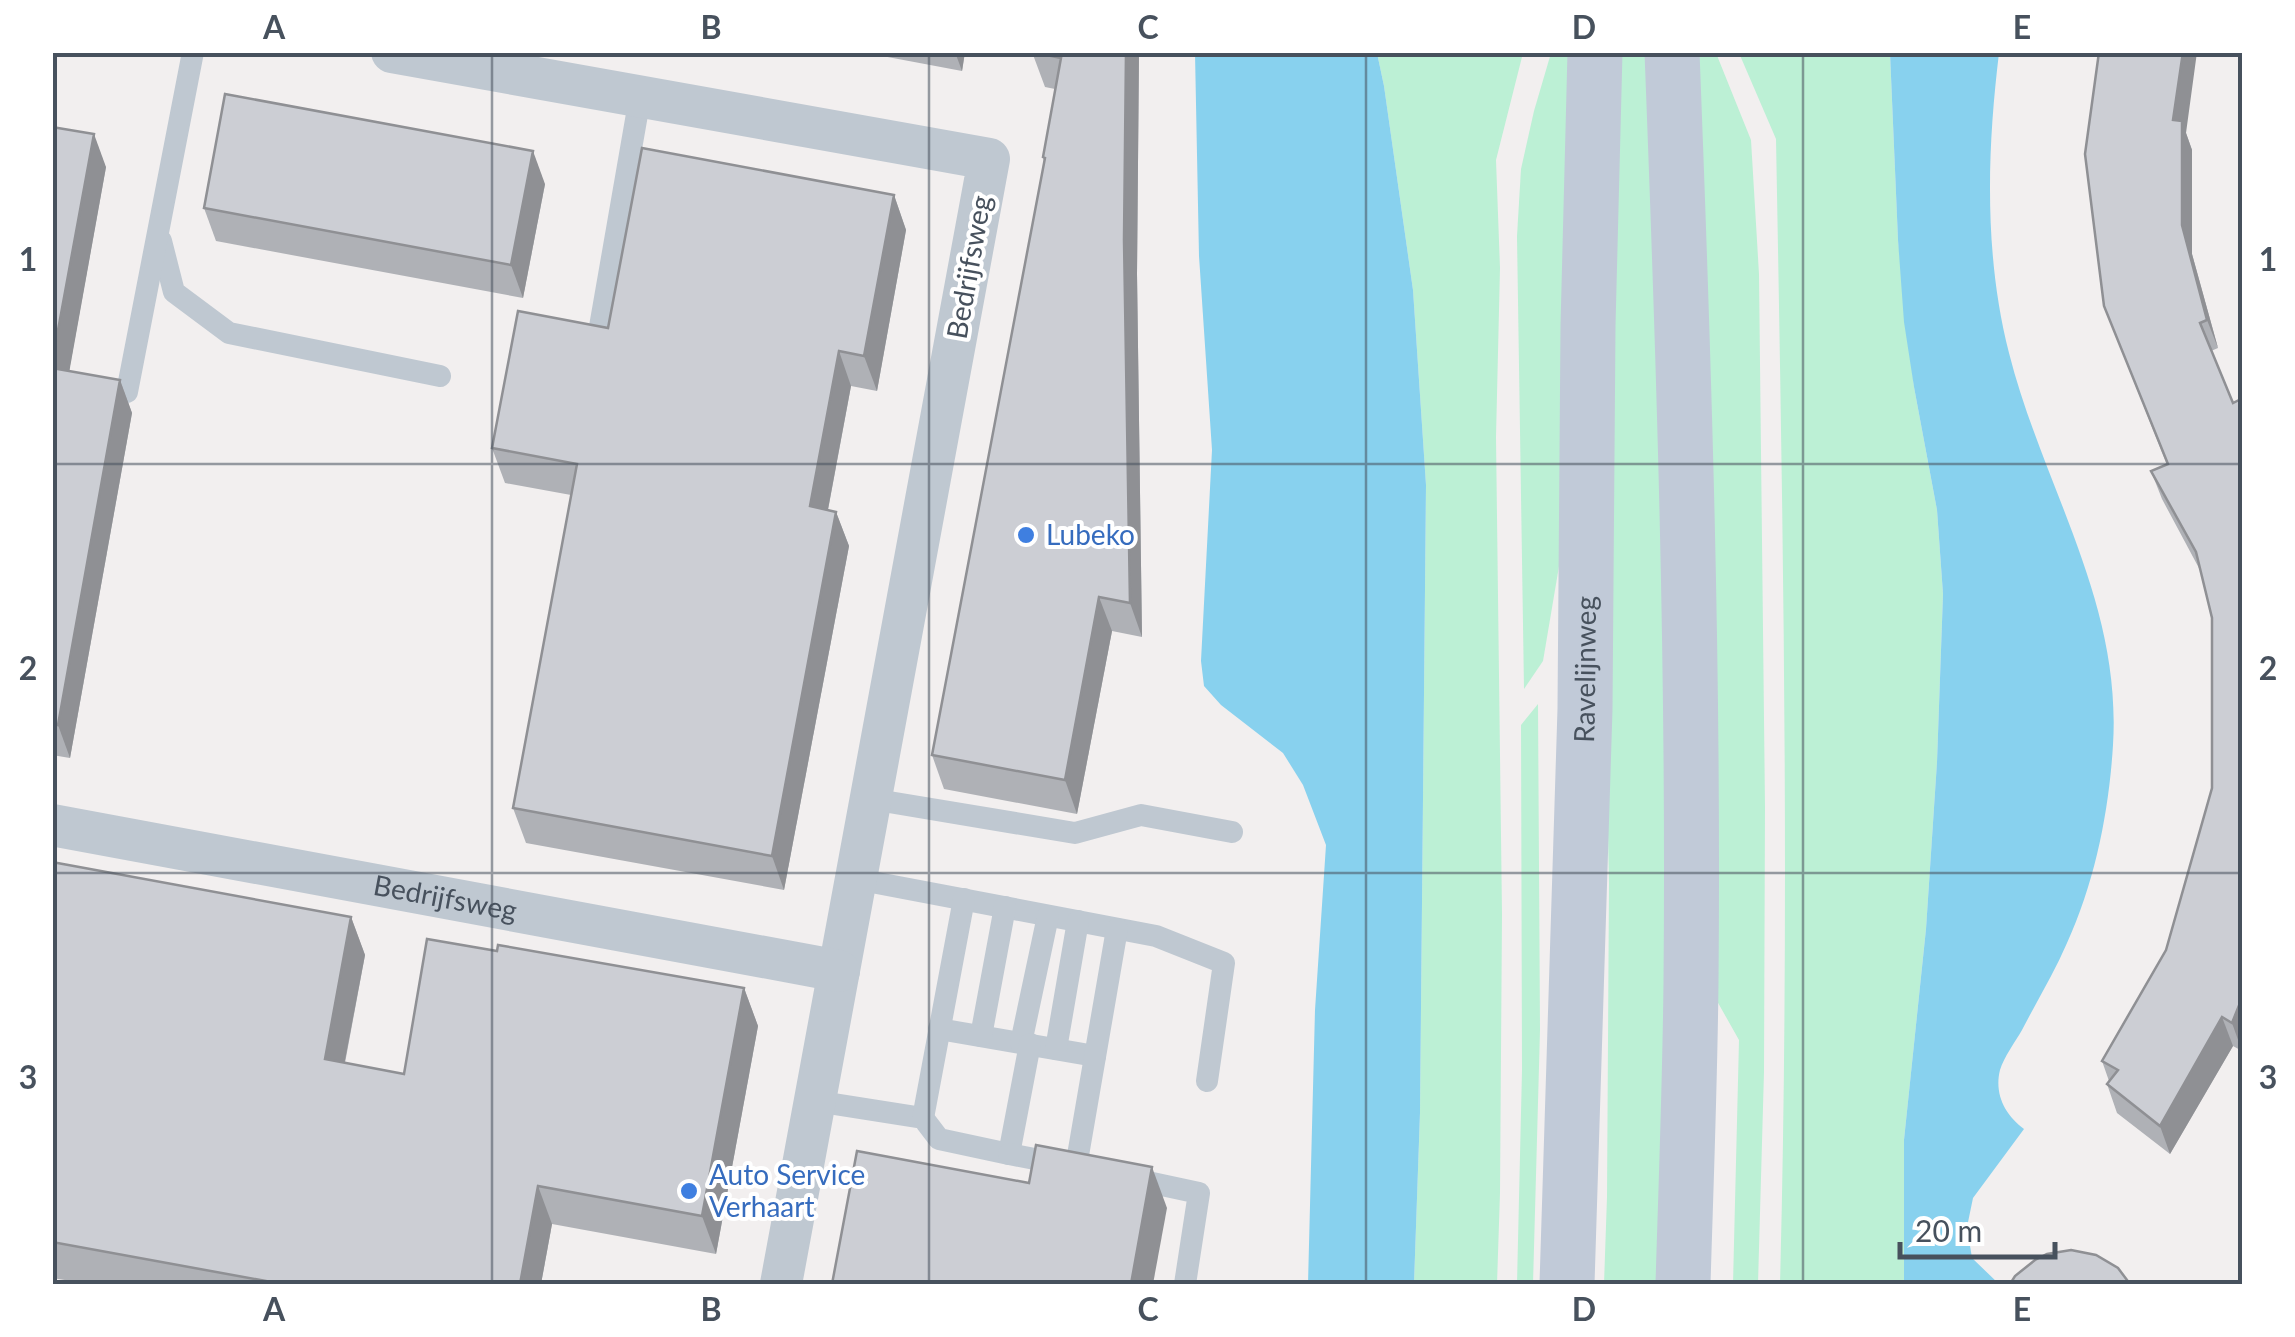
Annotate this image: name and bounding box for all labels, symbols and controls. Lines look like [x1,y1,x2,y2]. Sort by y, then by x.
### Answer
text: A [262,7,286,46]
text: B [700,7,722,46]
text: C [1137,7,1159,46]
text: D [1572,7,1596,46]
text: E [2013,7,2031,46]
street label: Bedrijfsweg [939,192,997,341]
text: 1 [19,239,37,278]
text: 1 [2259,239,2277,278]
place label: Lubeko [1046,517,1135,551]
marker: Lubeko [1015,524,1037,546]
street label: Ravelijnweg [1566,596,1602,743]
text: 2 [19,648,37,687]
text: 2 [2259,648,2277,687]
street label: Bedrijfsweg [371,867,520,927]
text: 3 [19,1057,37,1096]
text: 3 [2259,1057,2277,1096]
place label: Auto Service Verhaart [709,1157,865,1223]
marker: Auto Service Verhaart [678,1180,700,1202]
scale bar [1900,1197,2055,1259]
text: 20 m [1915,1212,1982,1248]
text: A [262,1289,286,1328]
text: B [700,1289,722,1328]
text: C [1137,1289,1159,1328]
text: D [1572,1289,1596,1328]
text: E [2013,1289,2031,1328]

